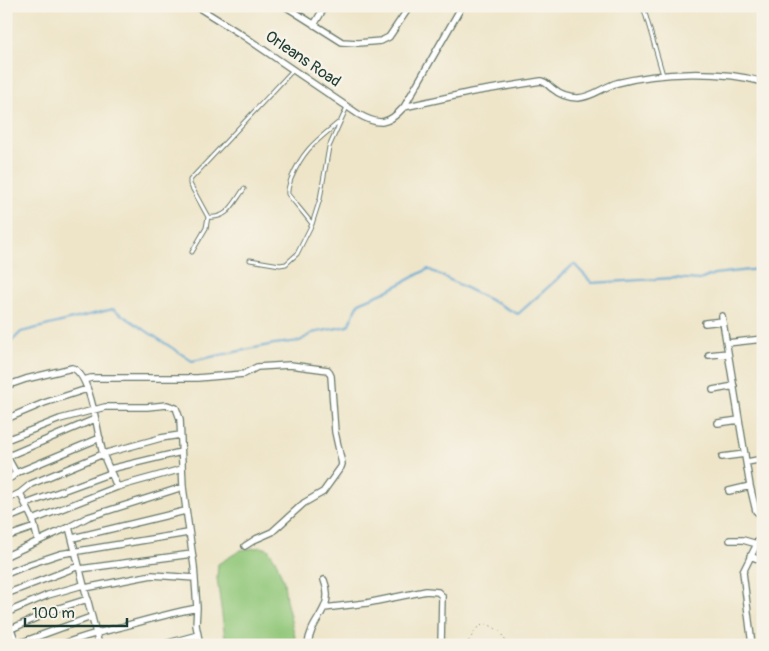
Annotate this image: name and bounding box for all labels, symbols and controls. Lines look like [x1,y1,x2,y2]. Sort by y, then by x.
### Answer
street label: Orleans Road [261,26,345,92]
scale bar [25,596,128,628]
text: 100 m [32,604,75,623]

